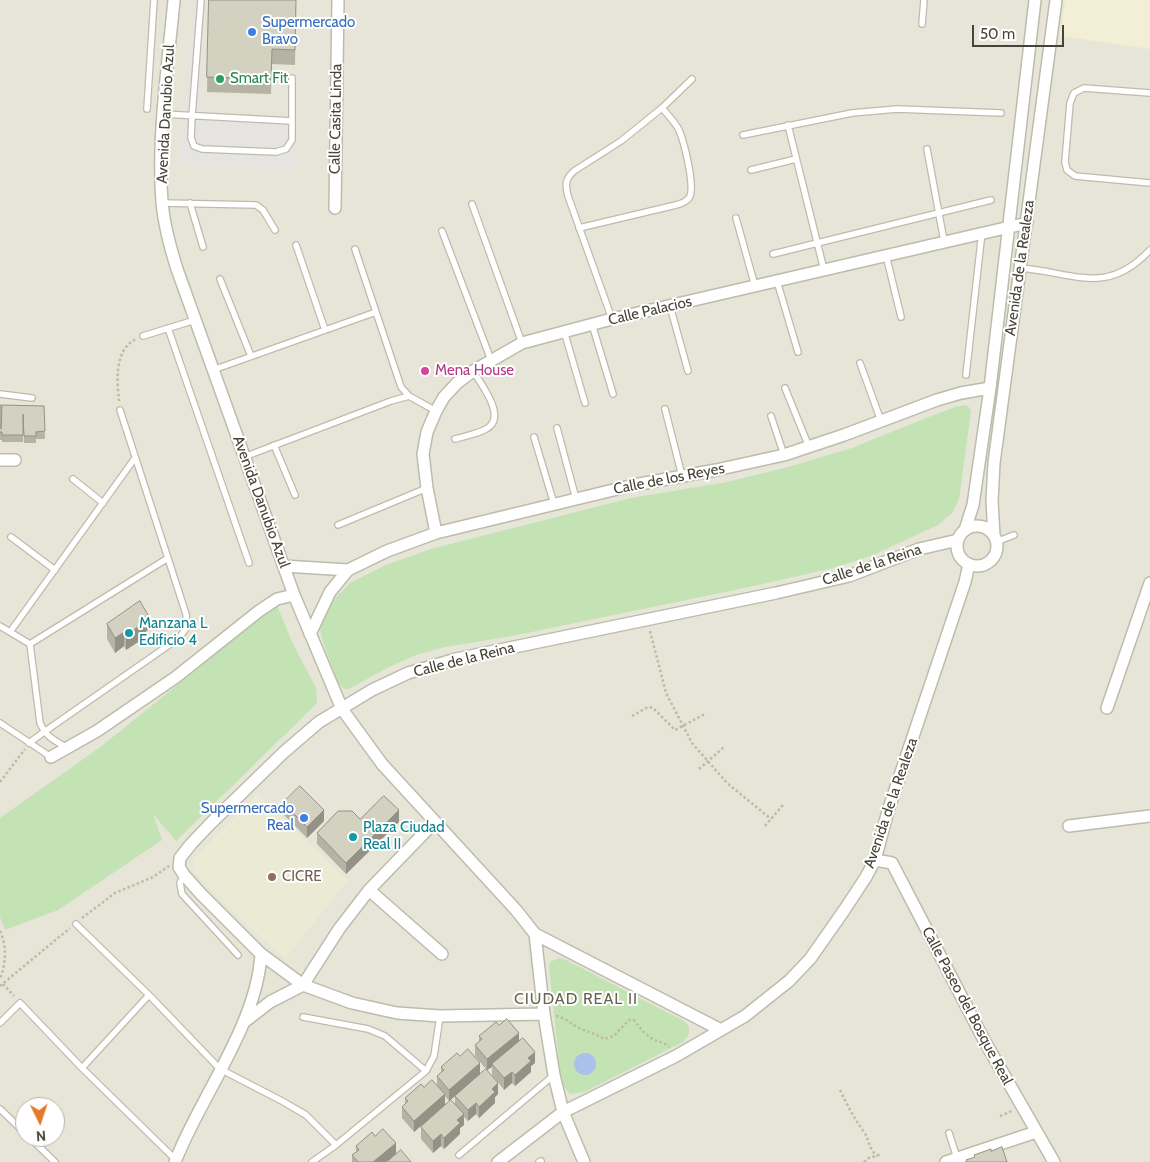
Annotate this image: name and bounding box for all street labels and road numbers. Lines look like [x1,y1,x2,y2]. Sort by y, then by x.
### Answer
street label: Avenida Danubio Azul [153,44,179,184]
street label: Calle Casita Linda [326,64,346,174]
street label: Avenida de la Realeza [1002,199,1038,337]
street label: Calle Palacios [606,293,694,329]
street label: Avenida Danubio Azul [229,434,293,570]
street label: Calle de los Reyes [612,459,726,499]
street label: Calle de la Reina [820,540,924,590]
street label: Calle de la Reina [412,639,516,681]
street label: Avenida de la Realeza [860,735,922,871]
street label: Calle Paseo del Bosque Real [918,924,1016,1088]

